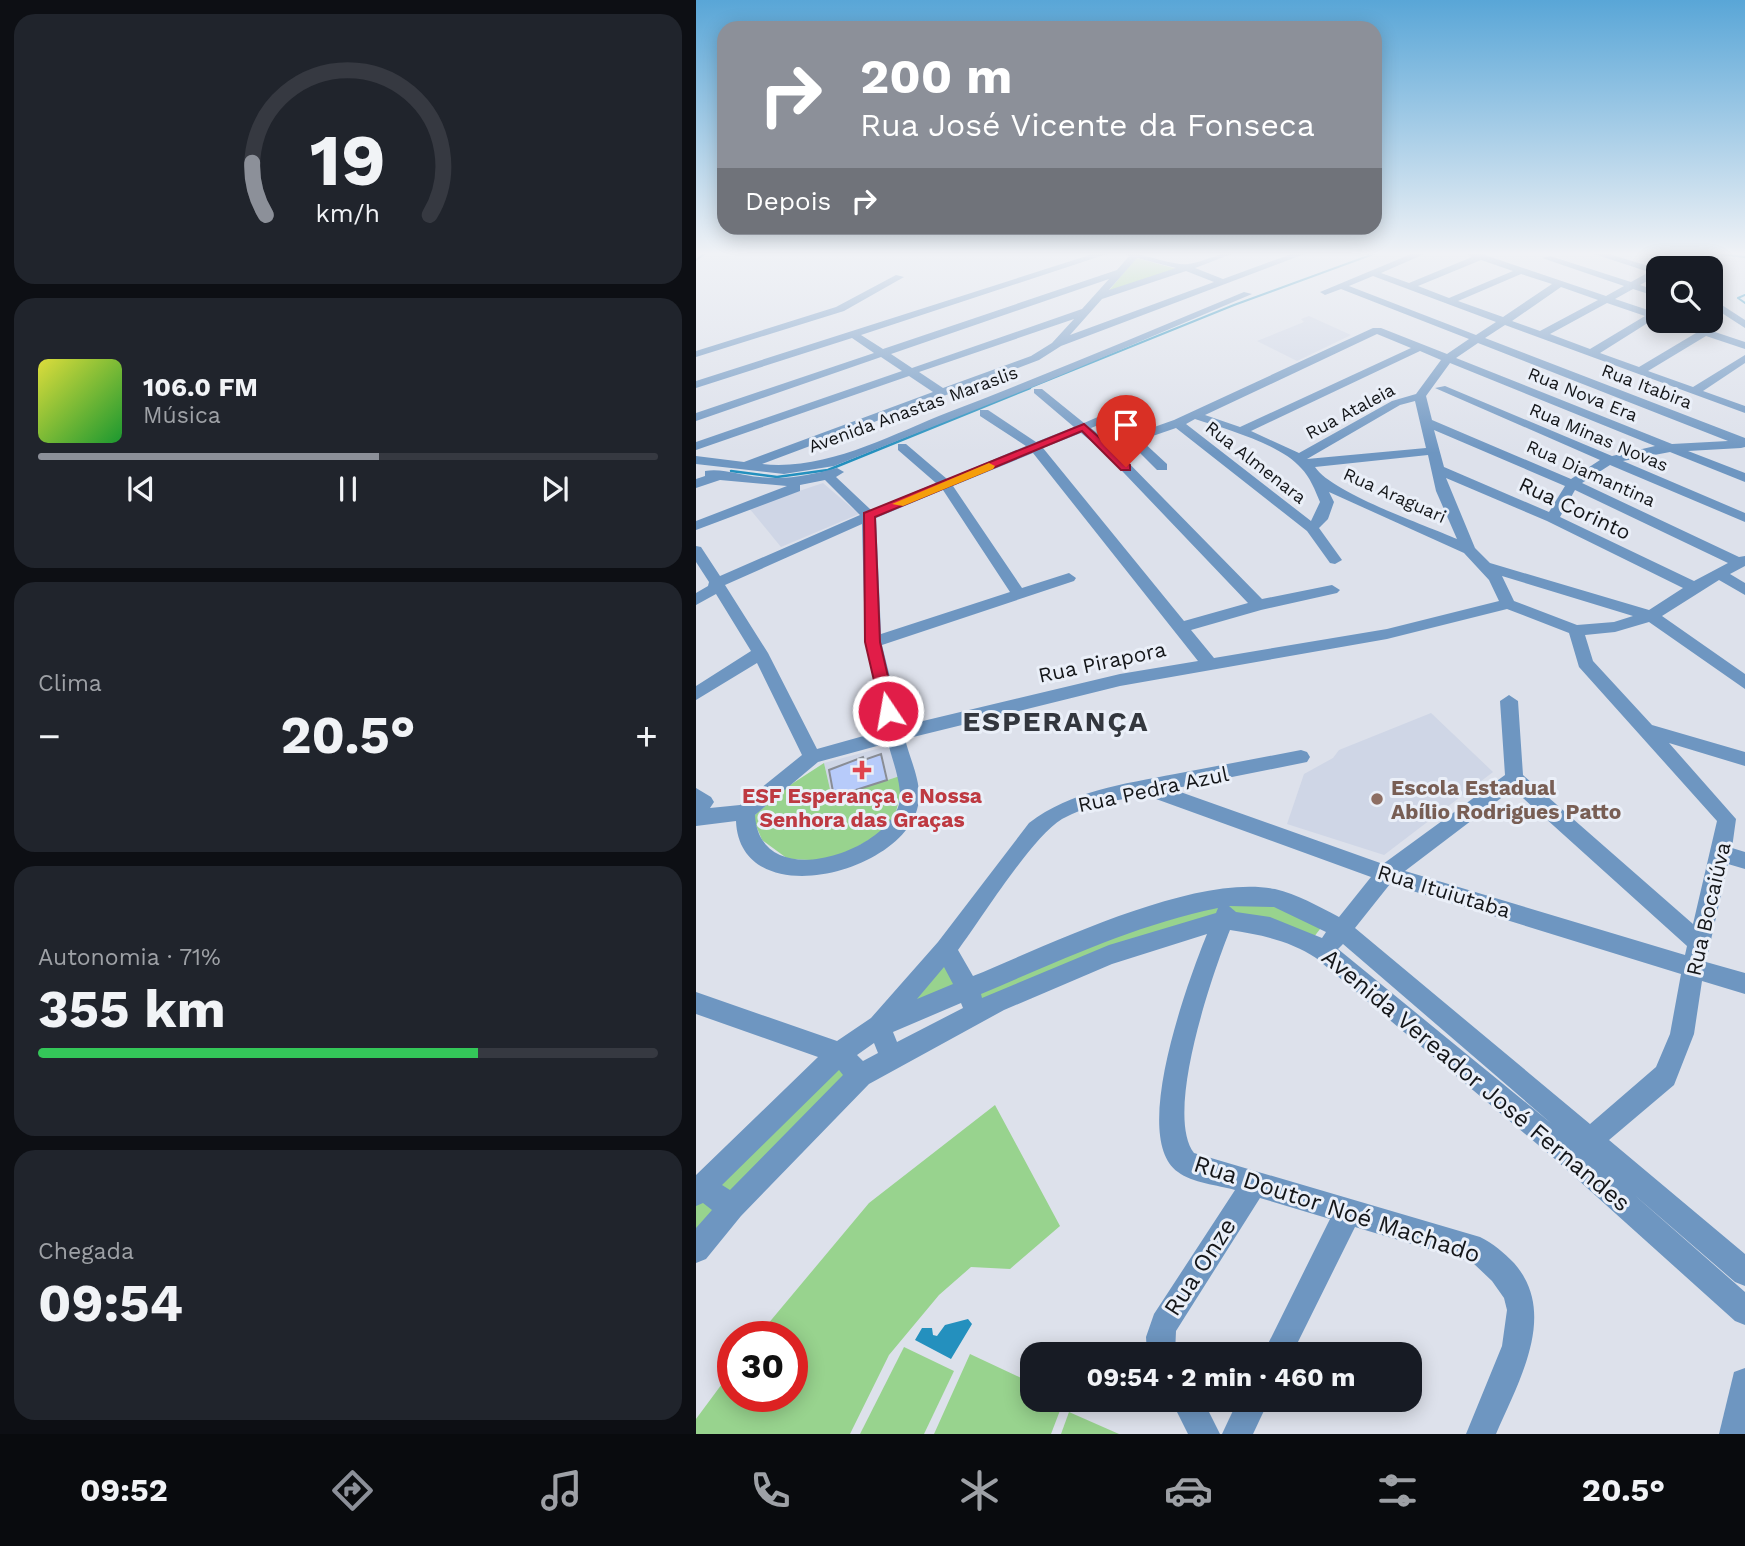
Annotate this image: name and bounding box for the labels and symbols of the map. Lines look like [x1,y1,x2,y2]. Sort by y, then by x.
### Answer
street label: Rua Itabira [1599,359,1695,413]
street label: Avenida Anastas Maraslis [805,361,1021,457]
street label: Rua Nova Era [1525,362,1641,426]
street label: Rua Ataleia [1302,379,1398,443]
pin [1096,395,1156,467]
street label: Rua Minas Novas [1527,398,1671,476]
street label: Rua Almenara [1202,416,1310,508]
street label: Rua Diamantina [1523,435,1659,511]
street label: Rua Araguari [1340,463,1450,527]
street label: Rua Corinto [1515,471,1635,545]
street label: Rua Pirapora [1036,636,1168,688]
position arrow [851,674,925,748]
district label: ESPERANÇA [962,705,1150,738]
marker: ESF Esperança e Nossa Senhora das Graças [852,760,872,780]
street label: Rua Pedra Azul [1075,761,1231,817]
place label: Escola Estadual Abílio Rodrigues Patto [1391,775,1621,824]
place label: ESF Esperança e Nossa Senhora das Graças [742,783,983,832]
marker: Escola Estadual Abílio Rodrigues Patto [1369,791,1385,807]
street label: Rua Bocaiúva [1680,840,1736,978]
street label: Rua Ituiutaba [1375,859,1514,923]
street label: Avenida Vereador José Fernandes [1316,943,1636,1217]
street label: Rua Doutor Noé Machado [1190,1149,1484,1269]
street label: Rua Onze [1158,1213,1242,1321]
speed limit sign: 30 [717,1321,808,1412]

